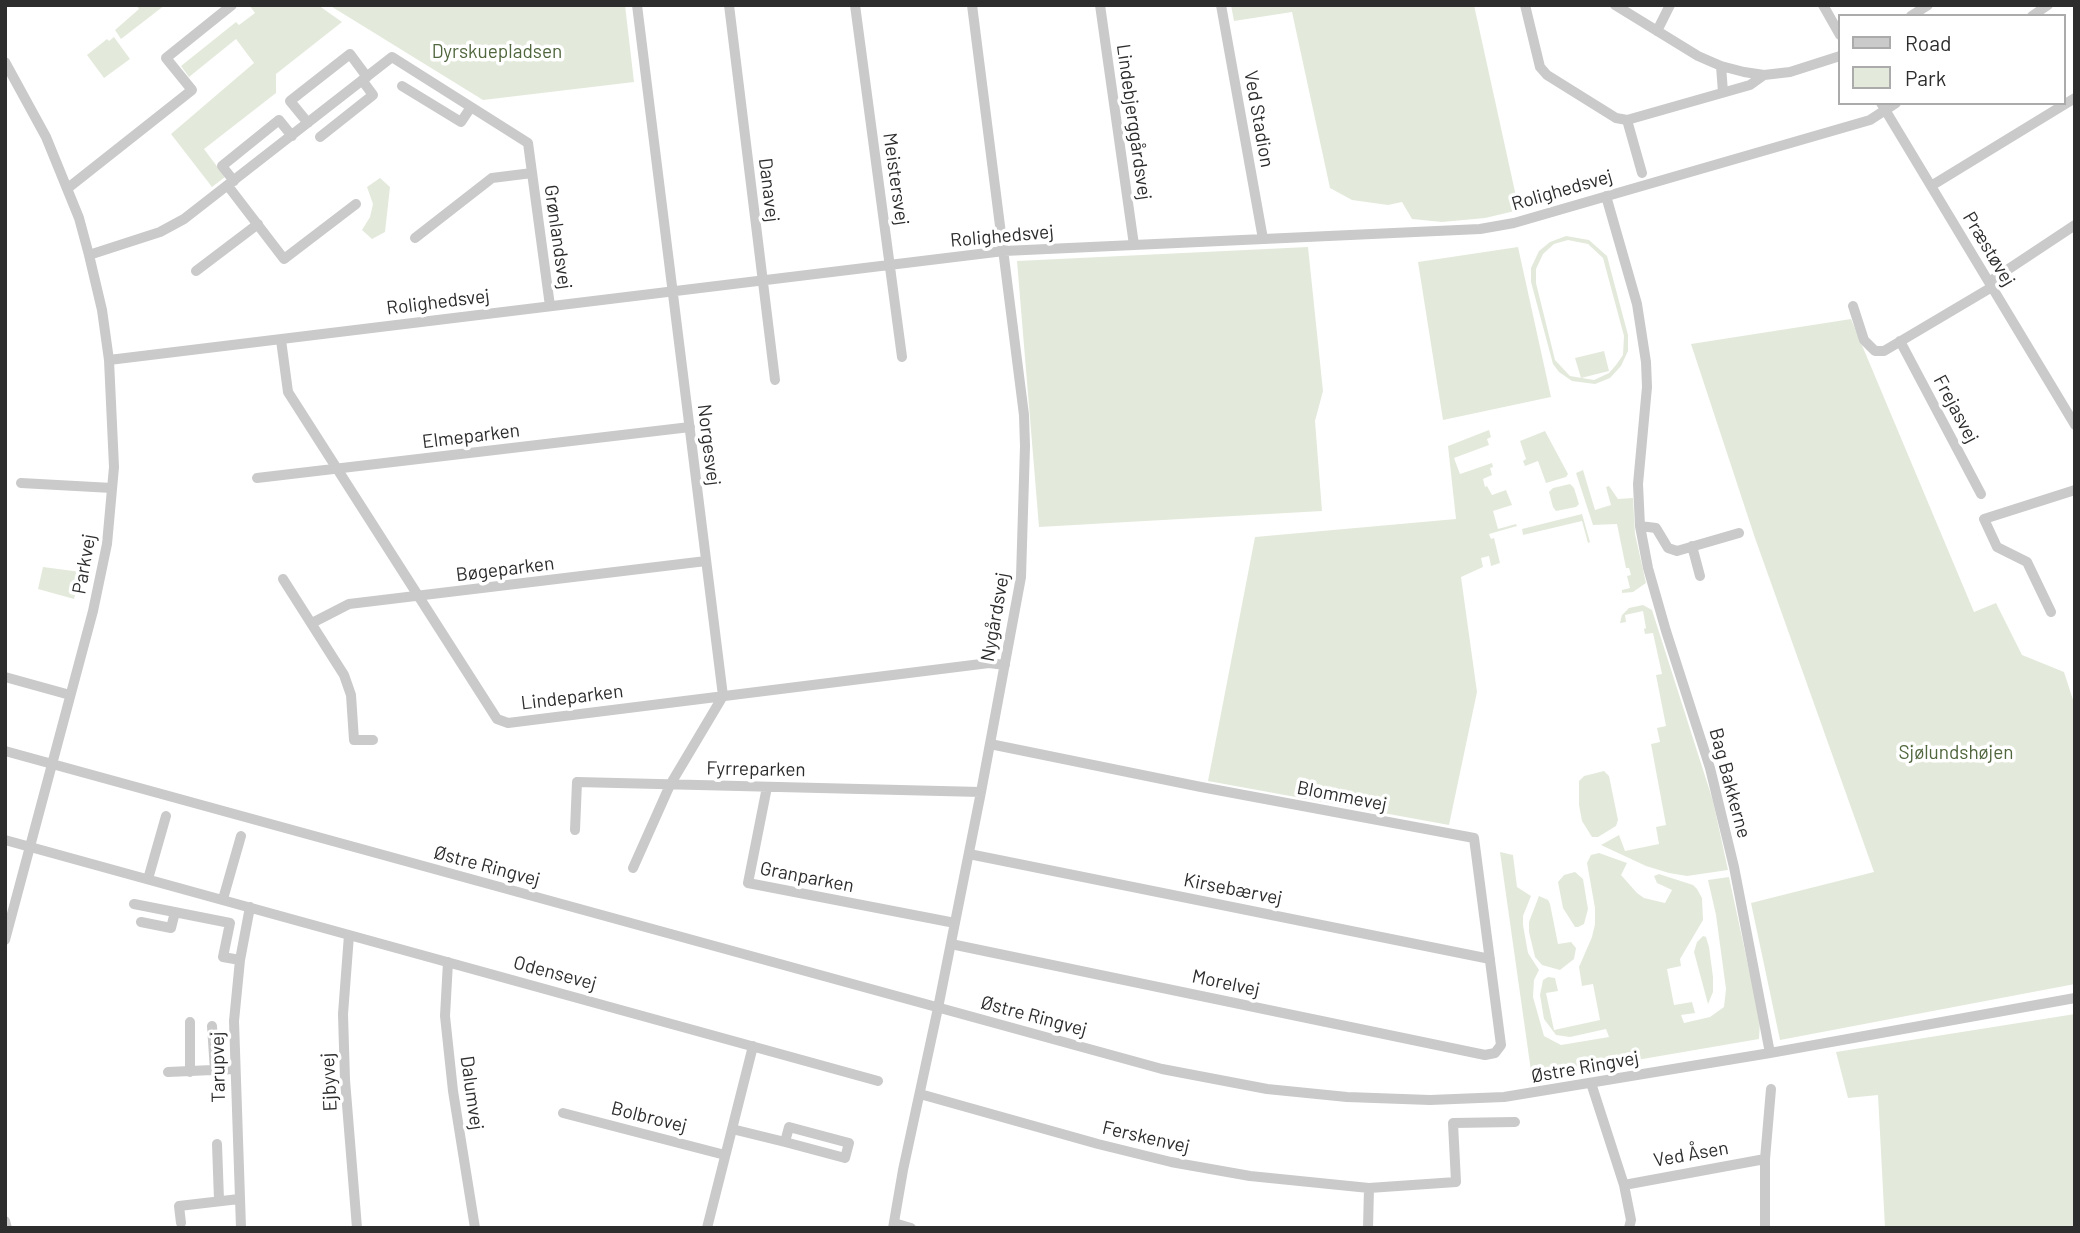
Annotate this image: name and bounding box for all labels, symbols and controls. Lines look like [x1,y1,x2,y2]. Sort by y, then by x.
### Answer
legend [1839,14,2066,105]
text: Road [1905,30,1951,55]
park label: Dyrskuepladsen [432,41,562,63]
street label: Lindebjerggårdsvej [1112,43,1156,201]
text: Park [1905,65,1946,90]
street label: Ved Stadion [1239,69,1279,169]
street label: Meistersvej [878,131,914,227]
street label: Danavej [754,157,784,223]
street label: Rolighedsvej [1509,165,1615,215]
street label: Grønlandsvej [539,183,577,291]
street label: Præstøvej [1958,208,2020,290]
street label: Rolighedsvej [949,220,1055,252]
street label: Rolighedsvej [385,284,491,320]
street label: Frejasvej [1929,371,1983,447]
street label: Norgesvej [693,403,725,487]
street label: Elmeparken [421,419,521,453]
street label: Parkvej [67,532,101,596]
street label: Bøgeparken [455,552,555,586]
street label: Nygårdsvej [976,571,1014,663]
street label: Lindeparken [520,679,624,715]
street label: Bag Bakkerne [1704,726,1756,840]
park label: Sjølundshøjen [1898,742,2014,764]
street label: Fyrreparken [706,757,806,781]
street label: Blommevej [1295,776,1389,816]
street label: Østre Ringvej [431,841,543,891]
street label: Granparken [758,857,856,897]
street label: Kirsebærvej [1182,868,1284,910]
street label: Odensevej [511,951,599,995]
street label: Morelvej [1190,965,1262,1001]
street label: Østre Ringvej [978,991,1090,1041]
street label: Tarupvej [206,1031,230,1103]
street label: Østre Ringvej [1529,1046,1641,1088]
street label: Ejbyvej [316,1052,342,1112]
street label: Dalumvej [455,1054,489,1132]
street label: Bolbrovej [609,1097,689,1137]
street label: Ferskenvej [1100,1116,1192,1158]
street label: Ved Åsen [1652,1136,1730,1172]

